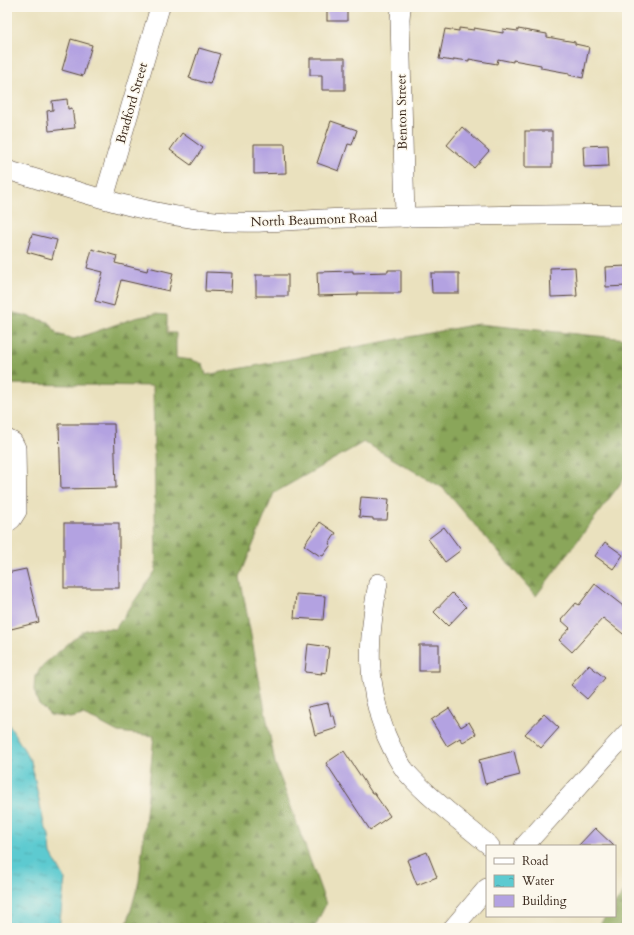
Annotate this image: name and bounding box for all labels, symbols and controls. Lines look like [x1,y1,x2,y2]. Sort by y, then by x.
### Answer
street label: Bradford Street [112,60,152,146]
street label: Benton Street [392,74,412,150]
street label: North Beaumont Road [250,209,378,231]
legend [486,845,616,917]
text: Road [522,853,549,869]
text: Water [521,873,555,889]
text: Building [522,893,567,909]

